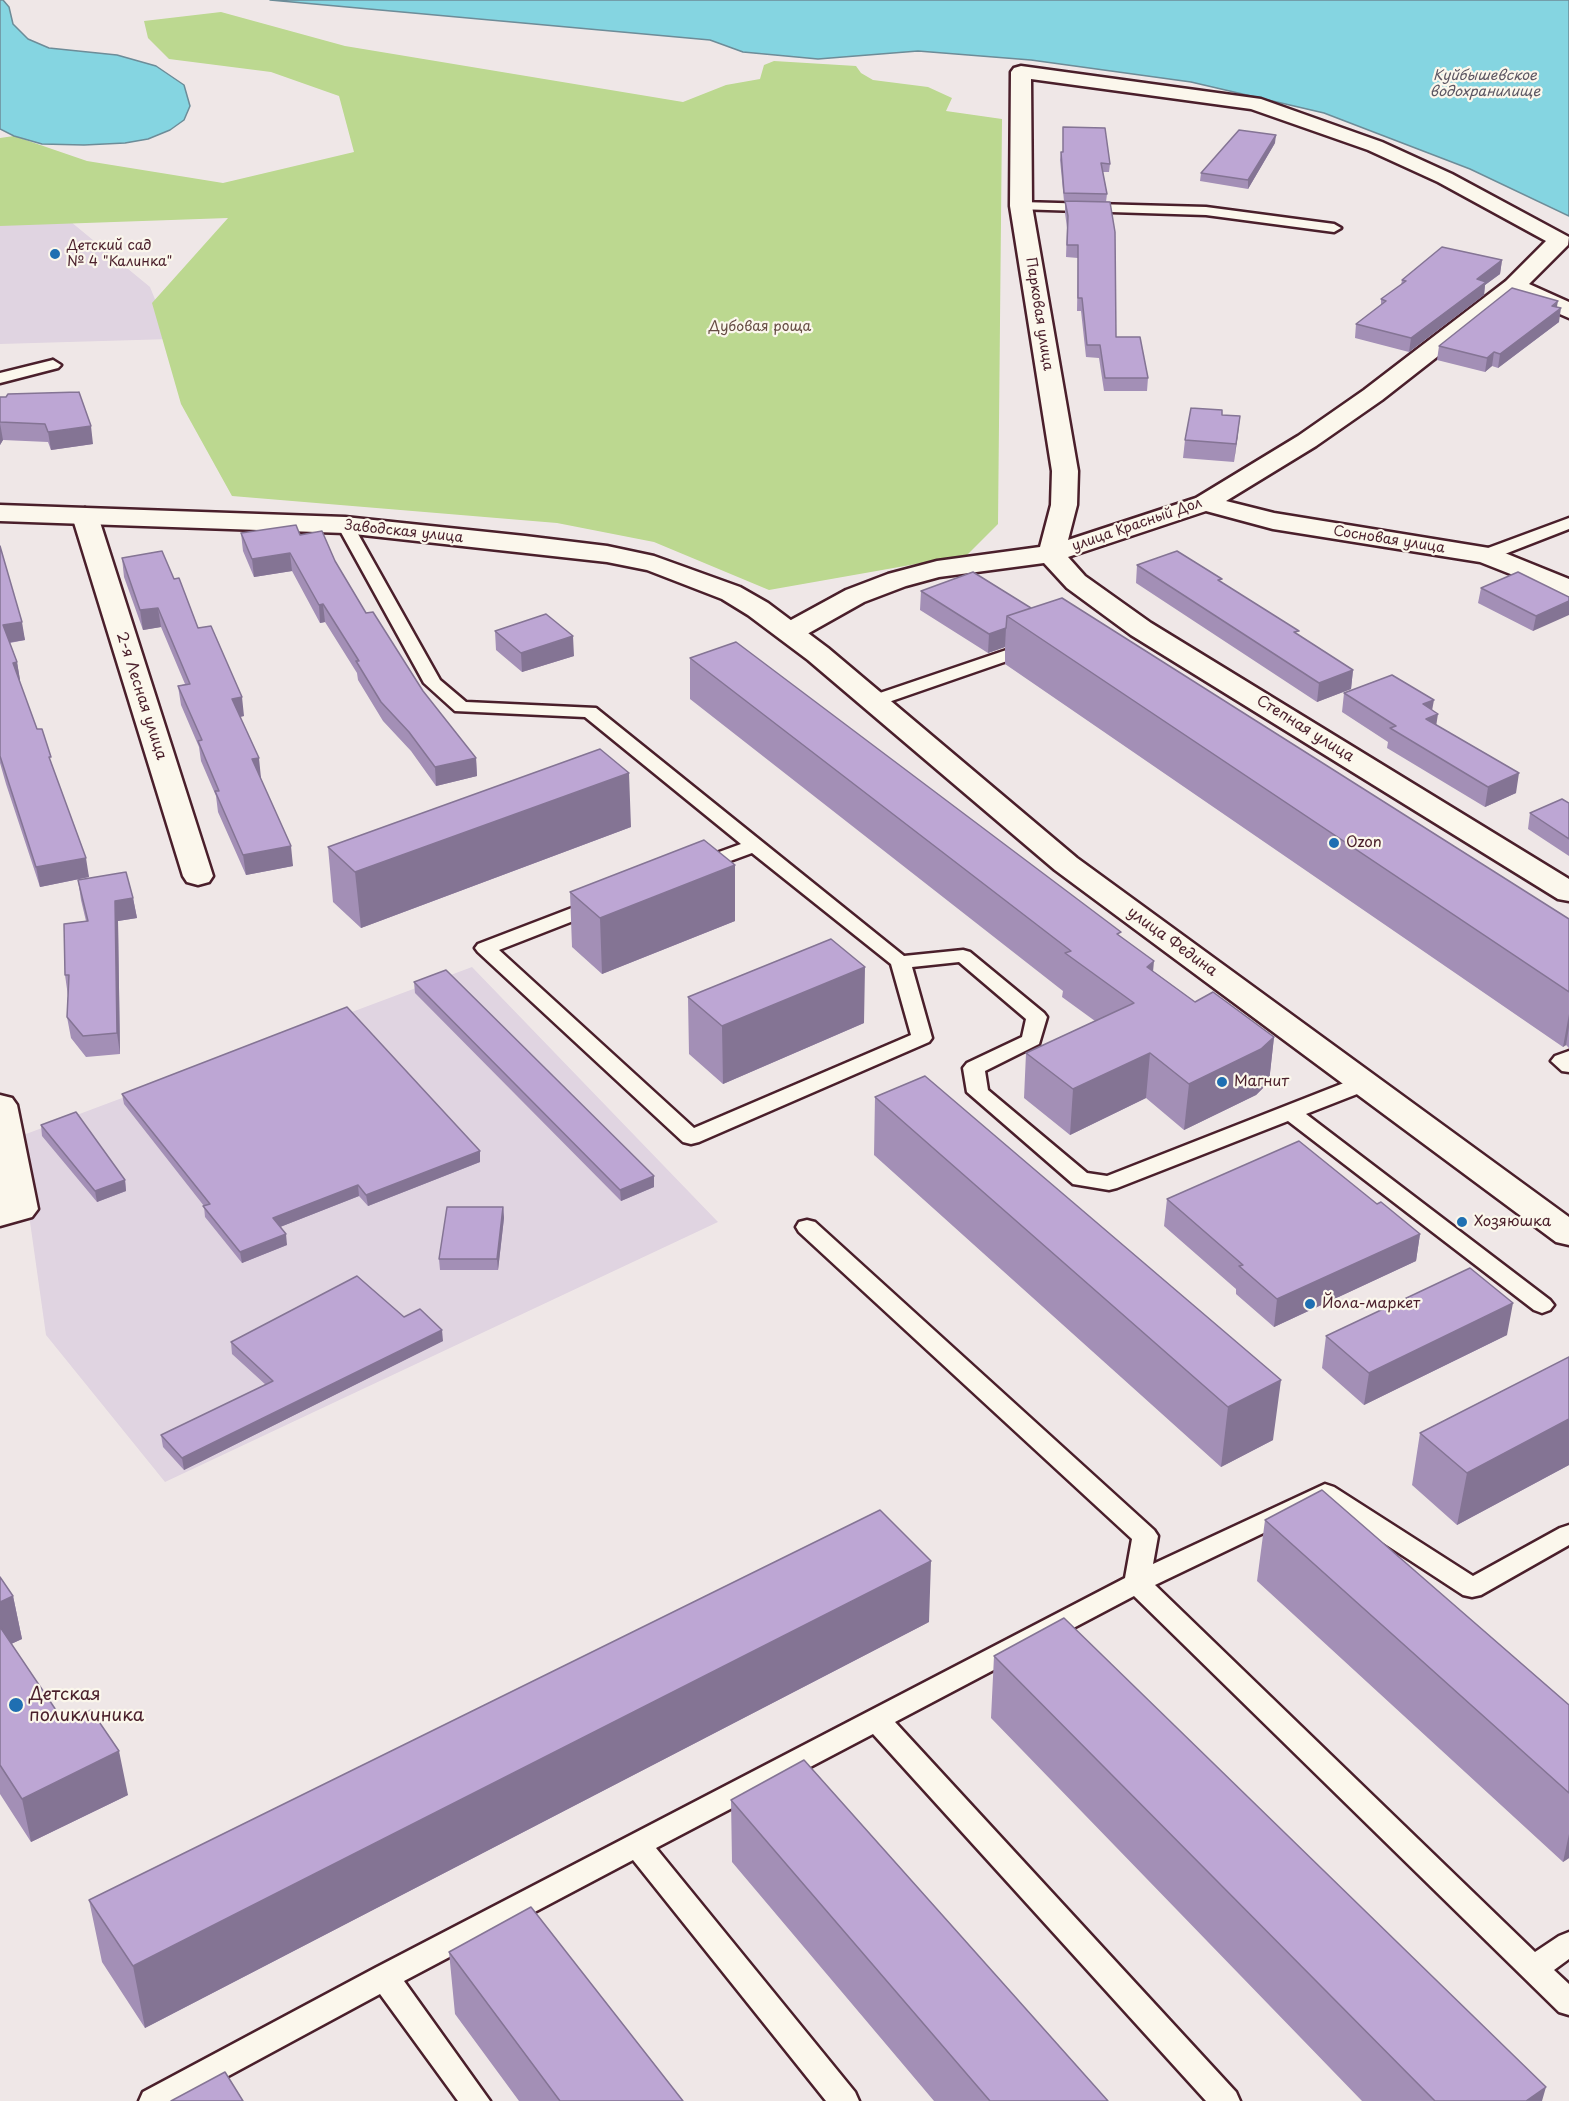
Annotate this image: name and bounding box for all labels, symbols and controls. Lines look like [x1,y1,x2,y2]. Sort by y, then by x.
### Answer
water label: Куйбышевское водохранилище [1430,68,1540,100]
place label: Детский сад № 4 "Калинка" [67,238,172,270]
marker: Детский сад № 4 "Калинка" [48,247,62,261]
street label: Парковая улица [1022,256,1056,372]
park label: Дубовая роща [709,319,811,335]
street label: улица Красный Дол [1070,495,1204,555]
street label: Заводская улица [344,517,464,547]
street label: Сосновая улица [1332,523,1446,557]
street label: 2-я Лесная улица [112,630,170,762]
street label: Степная улица [1253,692,1357,766]
place label: Ozon [1346,834,1382,852]
marker: Ozon [1327,836,1341,850]
street label: улица Федина [1124,903,1220,981]
place label: Магнит [1234,1073,1289,1091]
marker: Магнит [1215,1075,1229,1089]
place label: Хозяюшка [1474,1213,1551,1231]
marker: Хозяюшка [1455,1215,1469,1229]
place label: Йола-маркет [1322,1295,1420,1313]
marker: Йола-маркет [1303,1297,1317,1311]
place label: Детская поликлиника [29,1684,144,1726]
marker: Детская поликлиника [7,1696,25,1714]

